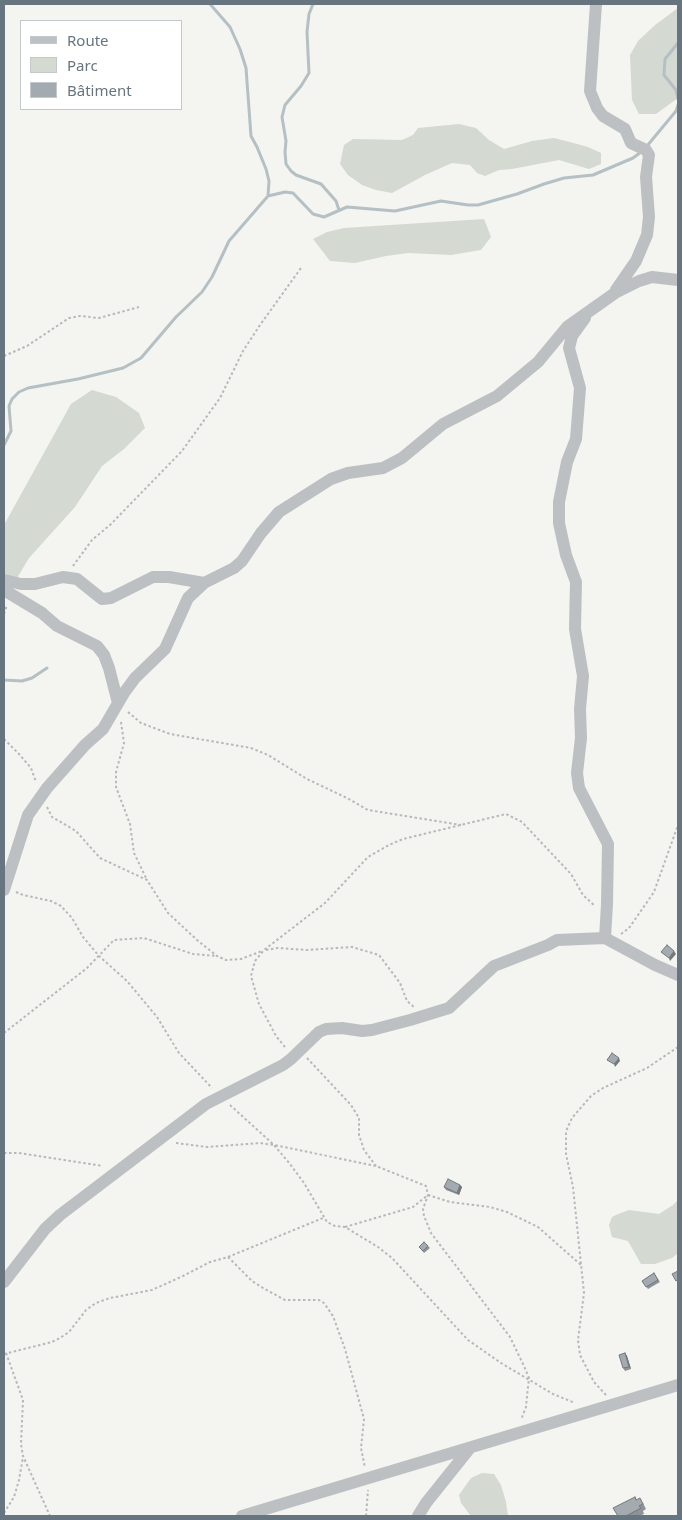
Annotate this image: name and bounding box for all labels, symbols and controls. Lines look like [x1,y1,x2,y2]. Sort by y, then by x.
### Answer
legend [20,20,182,110]
text: Route [67,30,109,50]
text: Parc [67,55,98,75]
text: Bâtiment [67,80,132,100]

